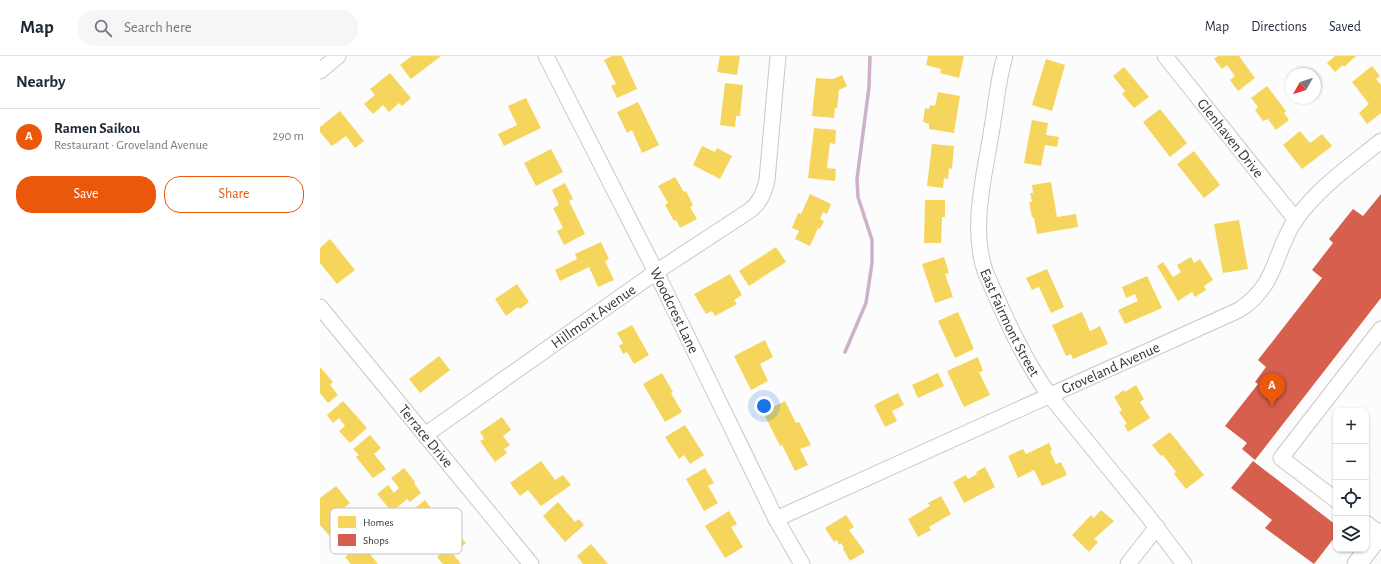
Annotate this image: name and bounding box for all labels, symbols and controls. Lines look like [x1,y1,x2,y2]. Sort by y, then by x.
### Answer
search box [78,10,358,46]
icon: search [92,17,114,39]
text: Map [20,18,54,37]
text: Search here [124,20,192,35]
text: Map [1205,20,1229,34]
text: Directions [1251,20,1307,34]
text: Saved [1329,20,1361,34]
north arrow [1285,68,1321,104]
text: Nearby [16,73,66,90]
street label: Glenhaven Drive [1194,96,1266,181]
text: Ramen Saikou [54,121,140,136]
text: A [25,130,33,143]
text: 290 m [273,130,304,143]
text: Restaurant · Groveland Avenue [54,139,208,152]
button: Save [16,176,156,213]
button: Share [164,176,304,213]
street label: Woodcrest Lane [647,265,701,356]
street label: East Fairmont Street [977,267,1042,380]
street label: Hillmont Avenue [549,282,639,351]
street label: Groveland Avenue [1059,340,1162,397]
pin: A [1259,373,1285,406]
your location [754,396,774,416]
street label: Terrace Drive [396,402,456,471]
map controls [1333,408,1369,552]
button: + [1333,408,1369,444]
button: − [1333,444,1369,480]
button: locate [1333,480,1369,516]
legend [330,508,462,554]
button: layers [1333,516,1369,552]
text: Homes [363,517,394,528]
text: Shops [363,535,389,546]

